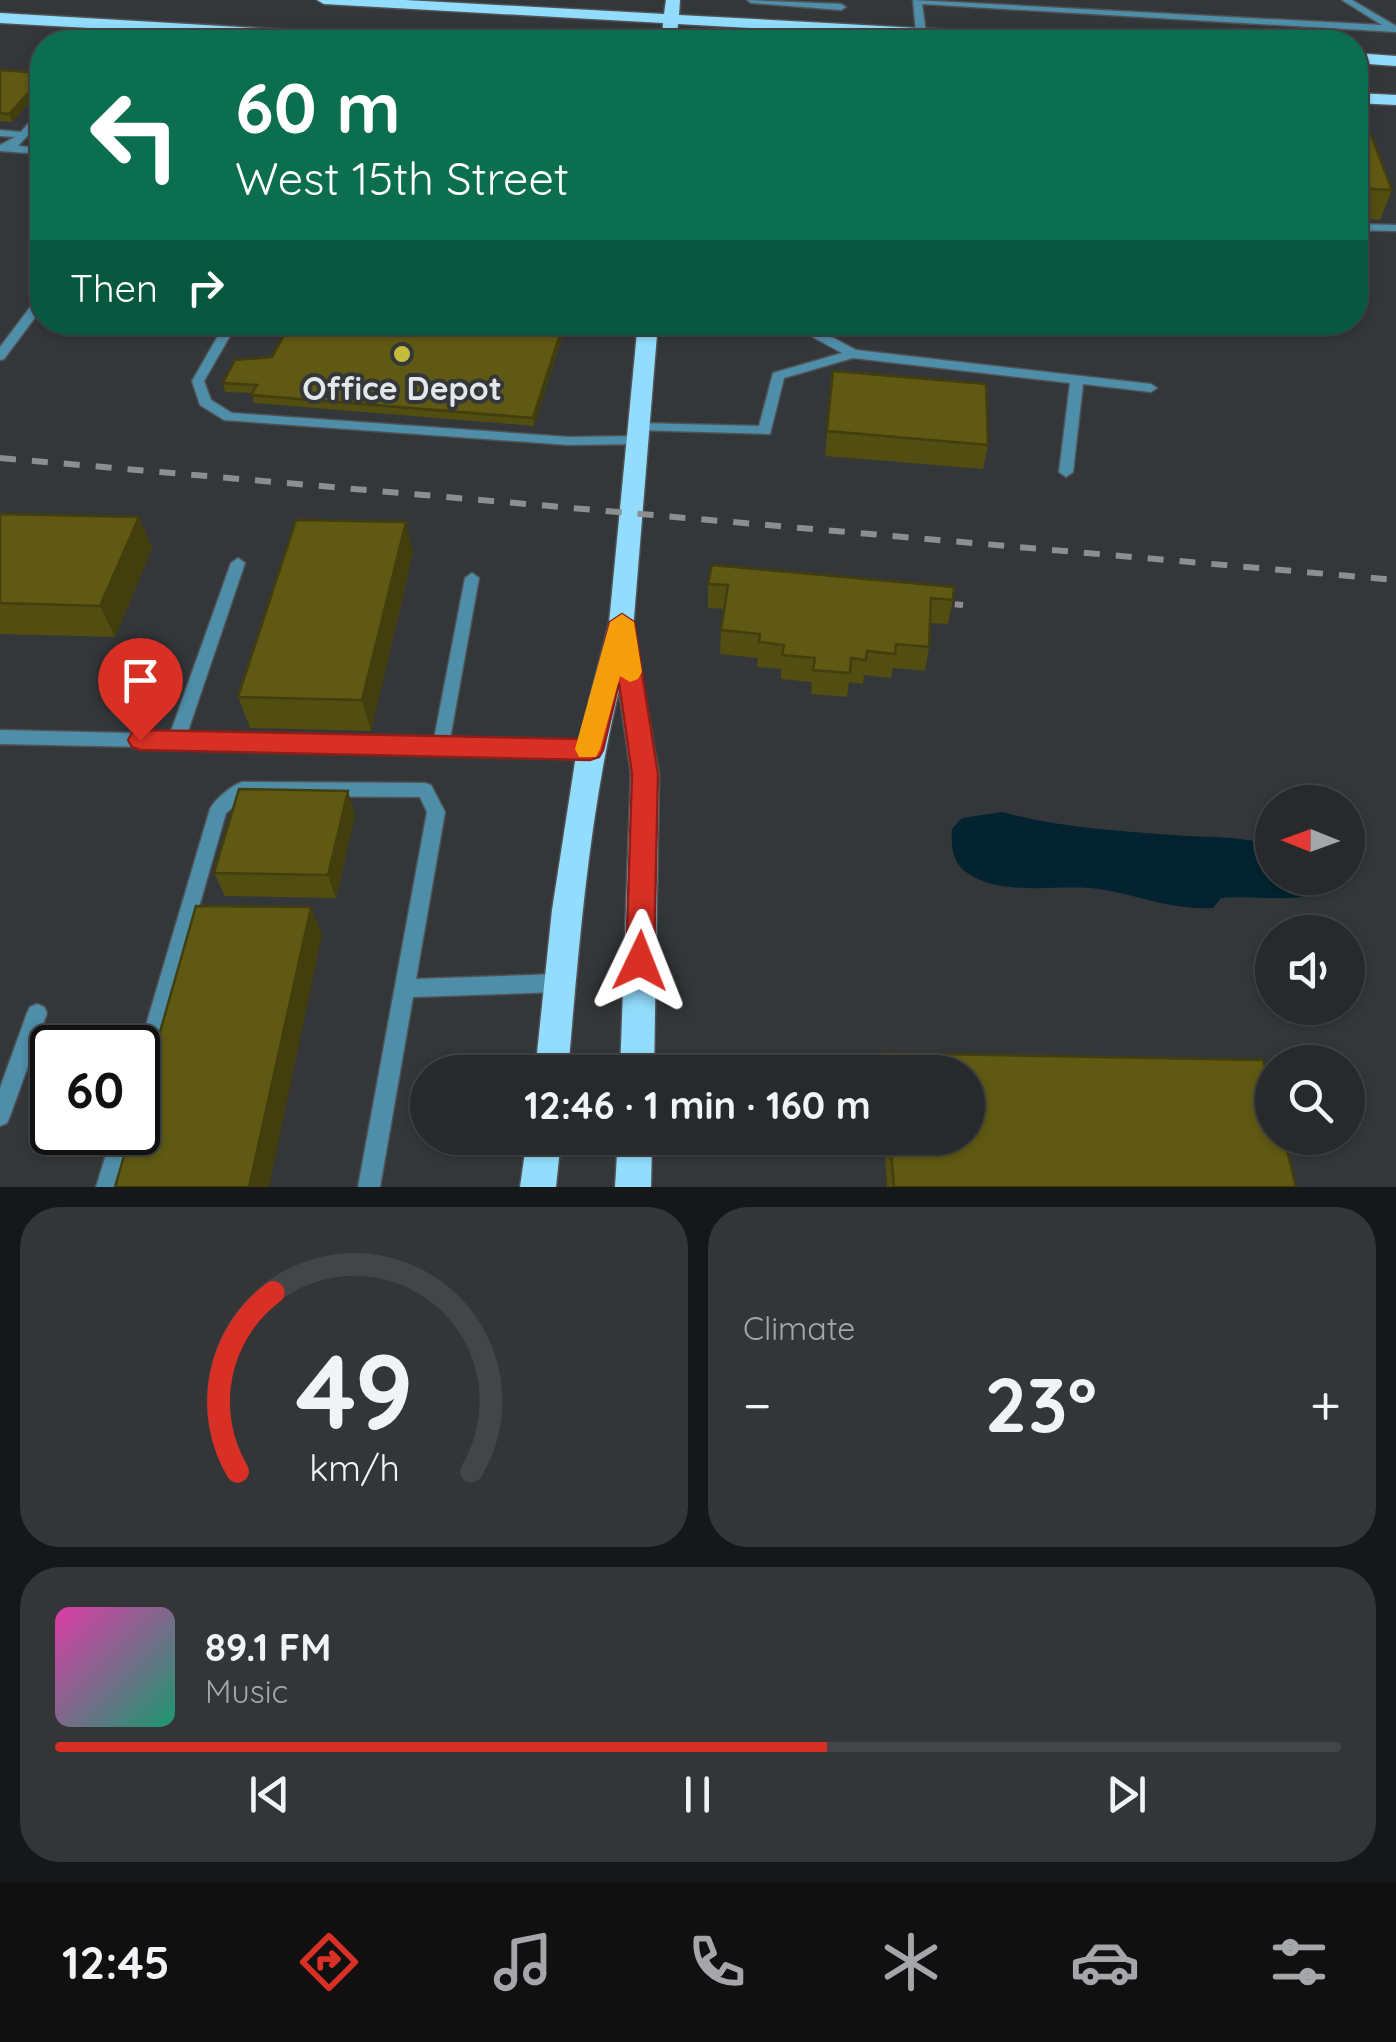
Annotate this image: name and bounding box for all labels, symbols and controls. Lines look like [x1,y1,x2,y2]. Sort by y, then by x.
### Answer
text: 60 m [235,63,401,151]
icon: left [70,70,200,200]
text: West 15th Street [235,150,569,206]
icon: right [178,260,233,315]
text: Then [70,264,158,312]
marker: Office Depot [391,343,413,365]
place label: Office Depot [302,368,502,408]
pin [98,638,183,741]
icon: arrive [113,653,168,708]
north arrow [1255,785,1365,895]
map controls [1255,785,1365,1155]
position arrow [588,909,692,1013]
button: sound [1255,915,1365,1025]
speed limit sign: 60 [30,1025,160,1155]
button: search [1255,1045,1365,1155]
text: 12:46 · 1 min · 160 m [524,1081,871,1129]
text: Climate [743,1308,855,1348]
text: 49 [295,1325,413,1455]
text: 23° [985,1357,1097,1451]
text: − [743,1370,772,1439]
text: + [1310,1370,1341,1439]
text: km/h [309,1445,399,1490]
text: 89.1 FM [205,1623,331,1671]
text: Music [205,1671,288,1711]
icon: previous [242,1767,297,1822]
icon: pause [670,1767,725,1822]
icon: next [1099,1767,1154,1822]
icon: directions [294,1927,364,1997]
icon: music [488,1927,558,1997]
icon: phone [682,1927,752,1997]
icon: climate [876,1927,946,1997]
icon: car [1070,1927,1140,1997]
icon: filters [1264,1927,1334,1997]
text: 12:45 [62,1934,170,1990]

